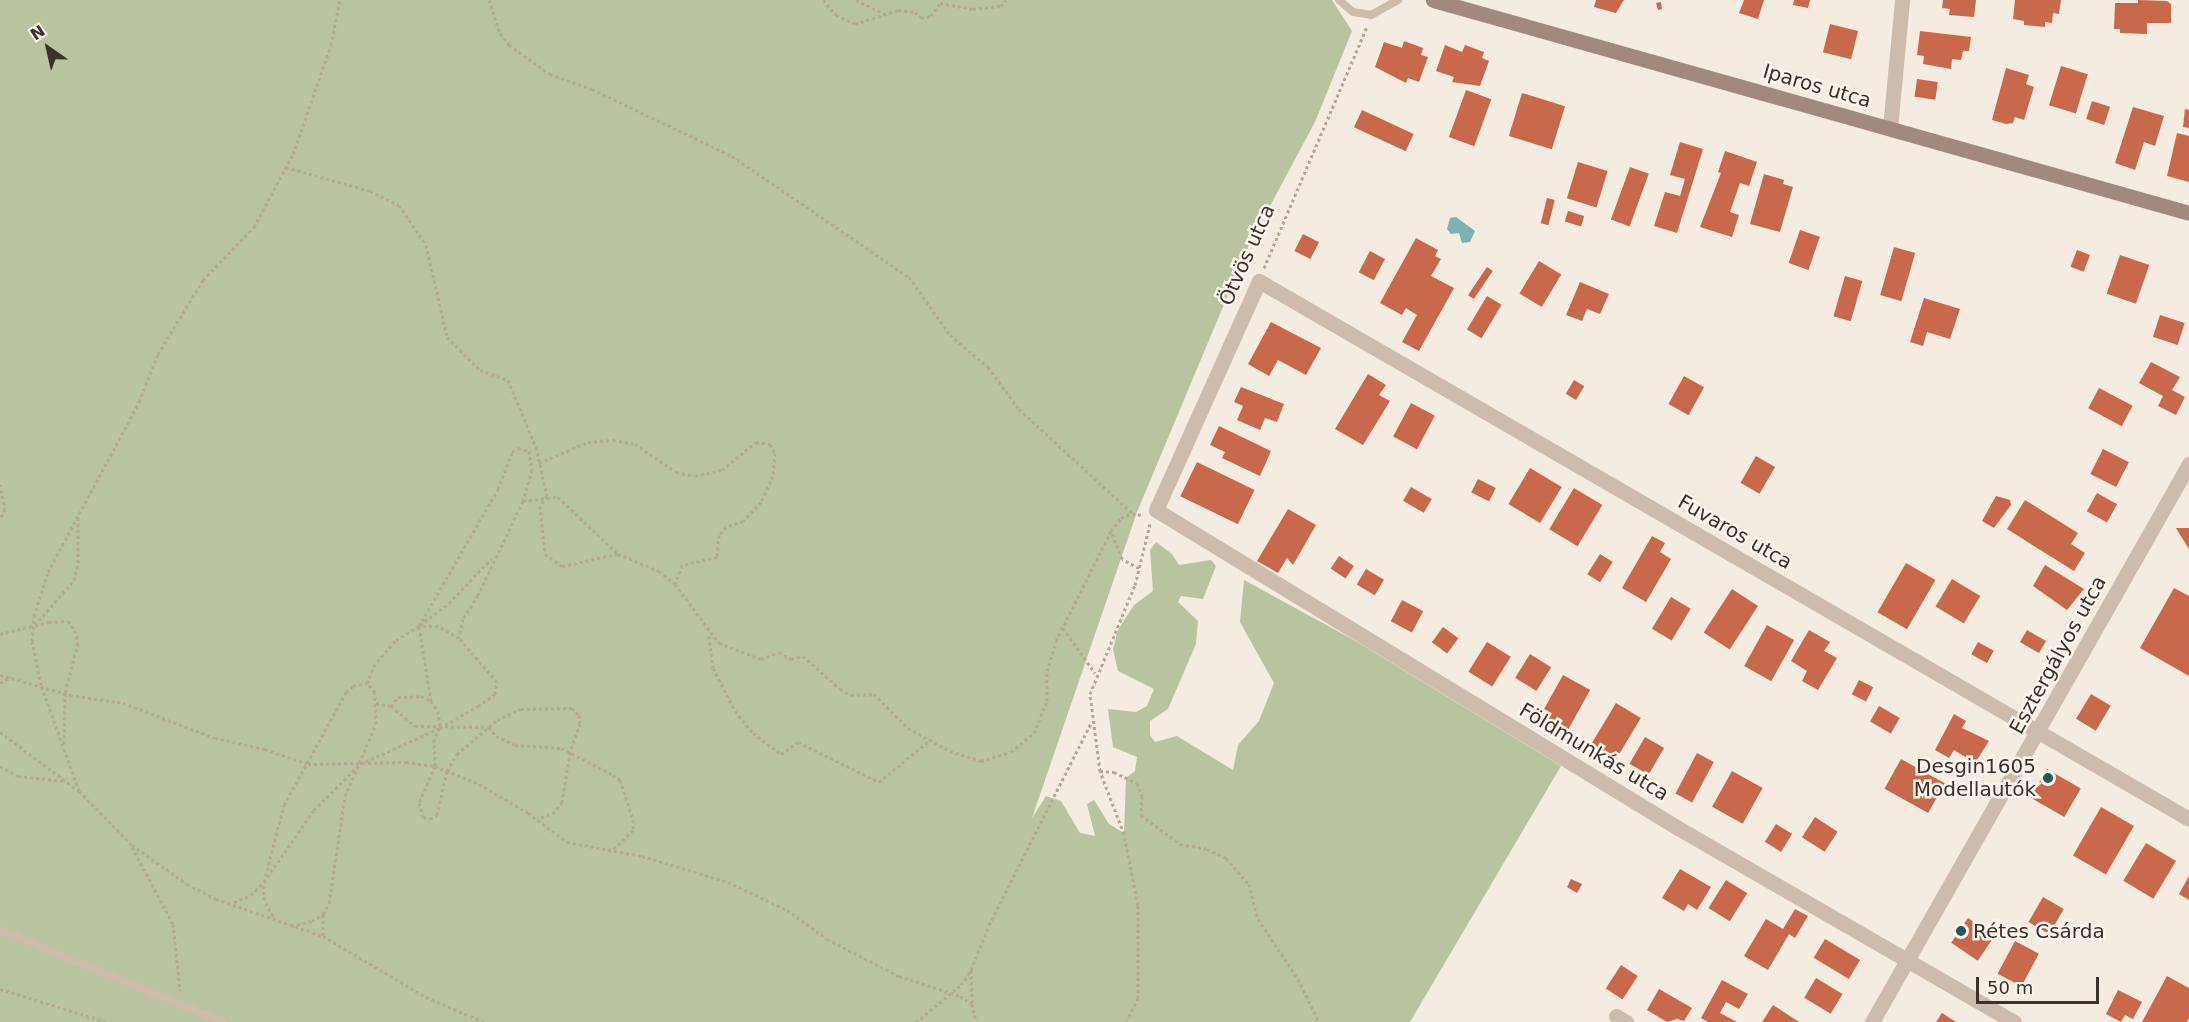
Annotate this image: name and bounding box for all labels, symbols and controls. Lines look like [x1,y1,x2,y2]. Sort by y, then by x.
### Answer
north arrow [18,18,78,78]
text: N [27,21,49,44]
street label: Iparos utca [1760,59,1874,113]
street label: Ötvös utca [1214,201,1280,309]
street label: Fuvaros utca [1674,490,1796,574]
street label: Esztergályos utca [2005,572,2111,738]
street label: Földmunkás utca [1515,698,1673,806]
place label: Desgin1605 Modellautók [1914,754,2036,801]
marker: Desgin1605 Modellautók [2041,771,2055,785]
place label: Rétes Csárda [1973,919,2105,943]
marker: Rétes Csárda [1954,924,1968,938]
scale bar [1979,965,2102,1003]
text: 50 m [1987,977,2033,998]

